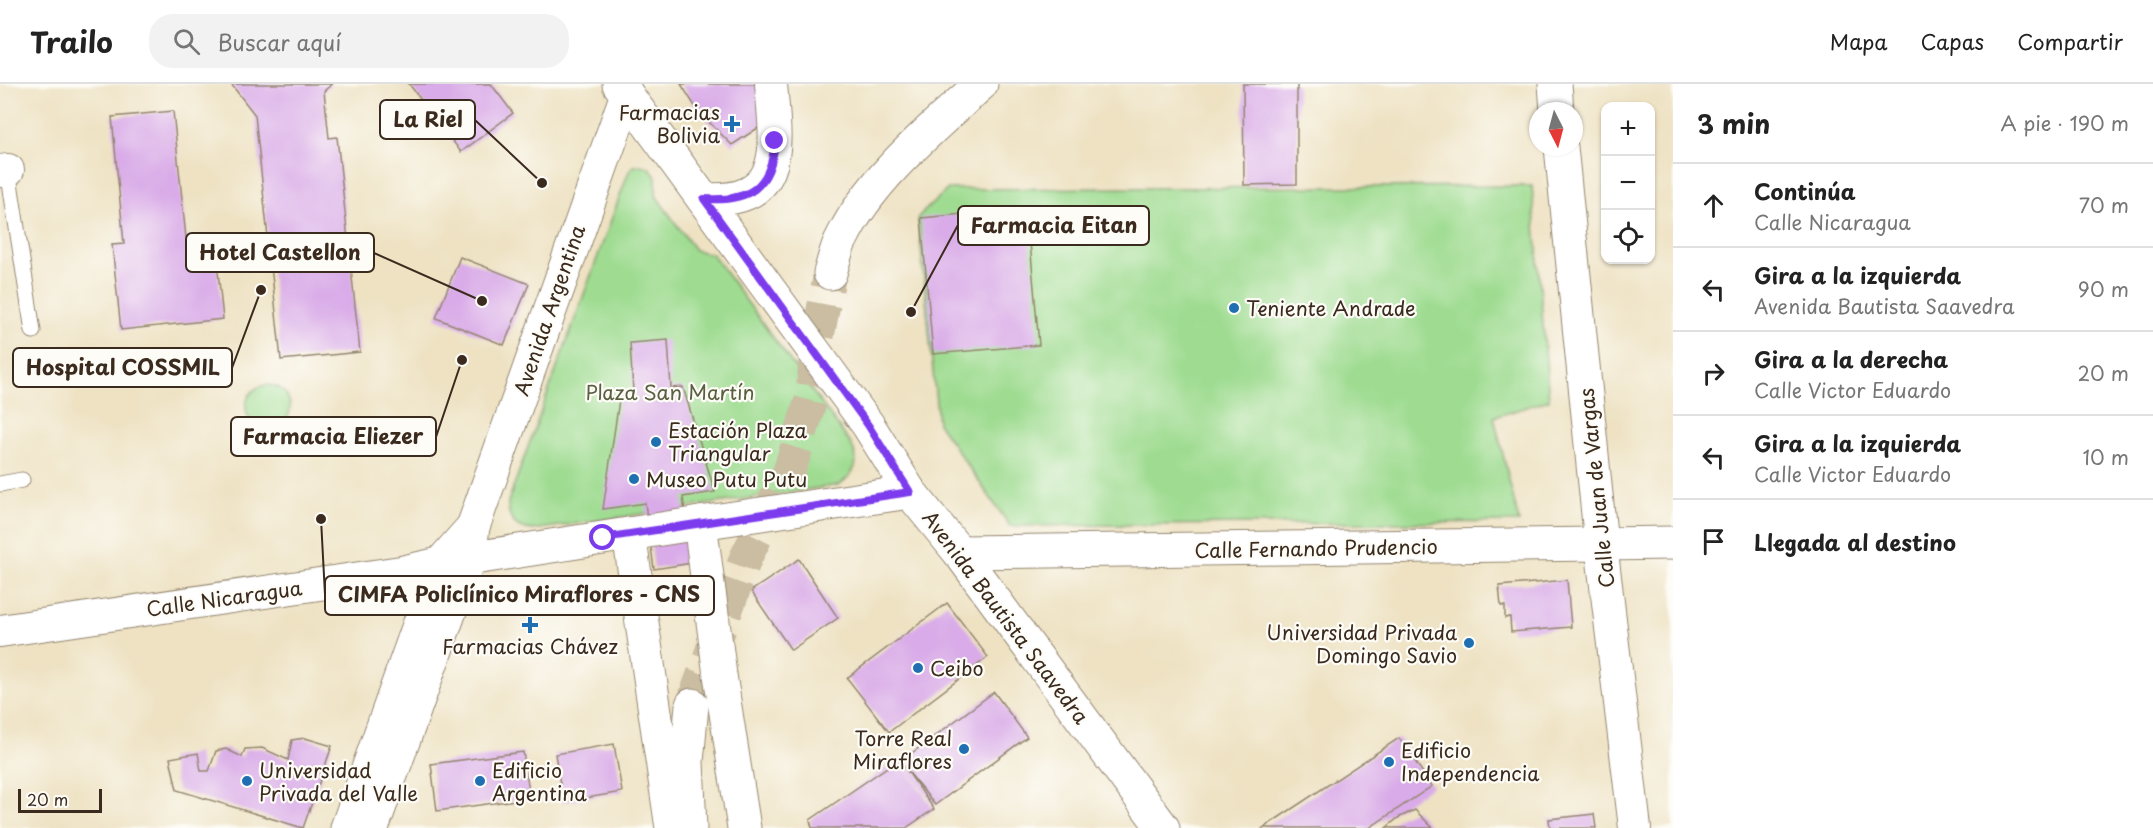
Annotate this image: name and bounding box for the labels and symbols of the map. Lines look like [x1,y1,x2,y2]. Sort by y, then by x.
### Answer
place label: Farmacias Bolivia [618,97,720,150]
callout: La Riel [380,100,475,139]
text: La Riel [393,102,463,134]
north arrow [1529,102,1583,156]
marker: Farmacias Bolivia [725,117,739,131]
route end [761,127,787,153]
callout: Farmacia Eitan [958,206,1149,245]
text: Farmacia Eitan [970,208,1138,240]
street label: Avenida Argentina [506,220,592,399]
callout: Hotel Castellon [186,233,374,272]
text: Hotel Castellon [199,235,361,267]
place label: Teniente Andrade [1246,293,1416,323]
marker: Teniente Andrade [1227,301,1241,315]
callout: Hospital COSSMIL [13,348,232,387]
text: Hospital COSSMIL [26,350,220,382]
park label: Plaza San Martín [585,377,755,407]
street label: Calle Juan de Vargas [1571,387,1621,589]
place label: Estación Plaza Triangular [668,415,807,468]
callout: Farmacia Eliezer [231,417,436,456]
text: Farmacia Eliezer [243,419,424,451]
marker: Estación Plaza Triangular [649,435,663,449]
place label: Museo Putu Putu [646,464,807,494]
marker: Museo Putu Putu [627,472,641,486]
street label: Avenida Bautista Saavedra [916,504,1097,730]
route start [589,524,615,550]
street label: Calle Fernando Prudencio [1194,531,1438,565]
street label: Calle Nicaragua [144,572,304,624]
callout: CIMFA Policlínico Miraflores - CNS [325,576,714,615]
text: CIMFA Policlínico Miraflores - CNS [338,577,700,609]
place label: Universidad Privada Domingo Savio [1266,617,1457,670]
marker: Farmacias Chávez [523,618,537,632]
place label: Farmacias Chávez [442,631,618,661]
marker: Universidad Privada Domingo Savio [1462,636,1476,650]
place label: Ceibo [930,653,984,683]
marker: Ceibo [911,661,925,675]
place label: Torre Real Miraflores [853,723,952,776]
place label: Edificio Independencia [1401,735,1540,788]
marker: Torre Real Miraflores [957,742,971,756]
place label: Universidad Privada del Valle [259,755,418,808]
place label: Edificio Argentina [492,755,587,808]
marker: Edificio Independencia [1382,755,1396,769]
marker: Universidad Privada del Valle [240,774,254,788]
marker: Edificio Argentina [473,774,487,788]
scale bar [18,786,102,814]

